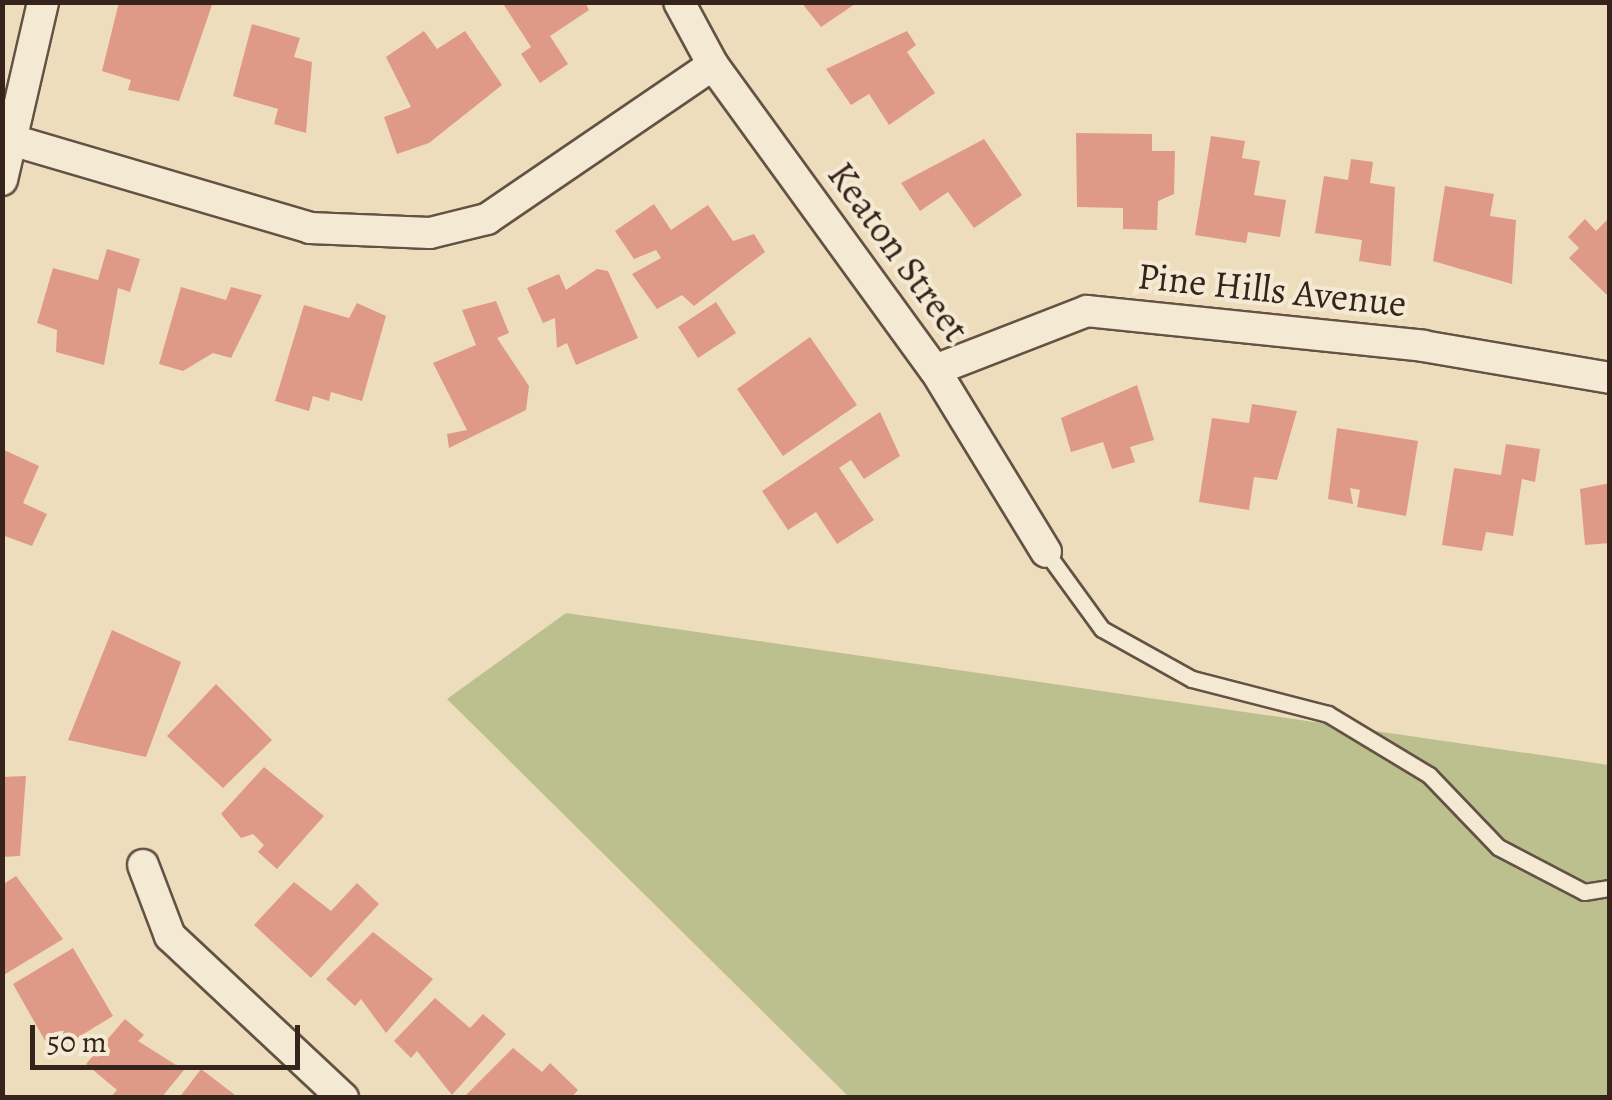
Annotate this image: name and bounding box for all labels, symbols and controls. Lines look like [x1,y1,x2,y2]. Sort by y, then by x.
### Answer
street label: Keaton Street [818,153,978,351]
street label: Pine Hills Avenue [1135,253,1409,327]
scale bar [35,1005,305,1067]
text: 50 m [47,1022,107,1062]

